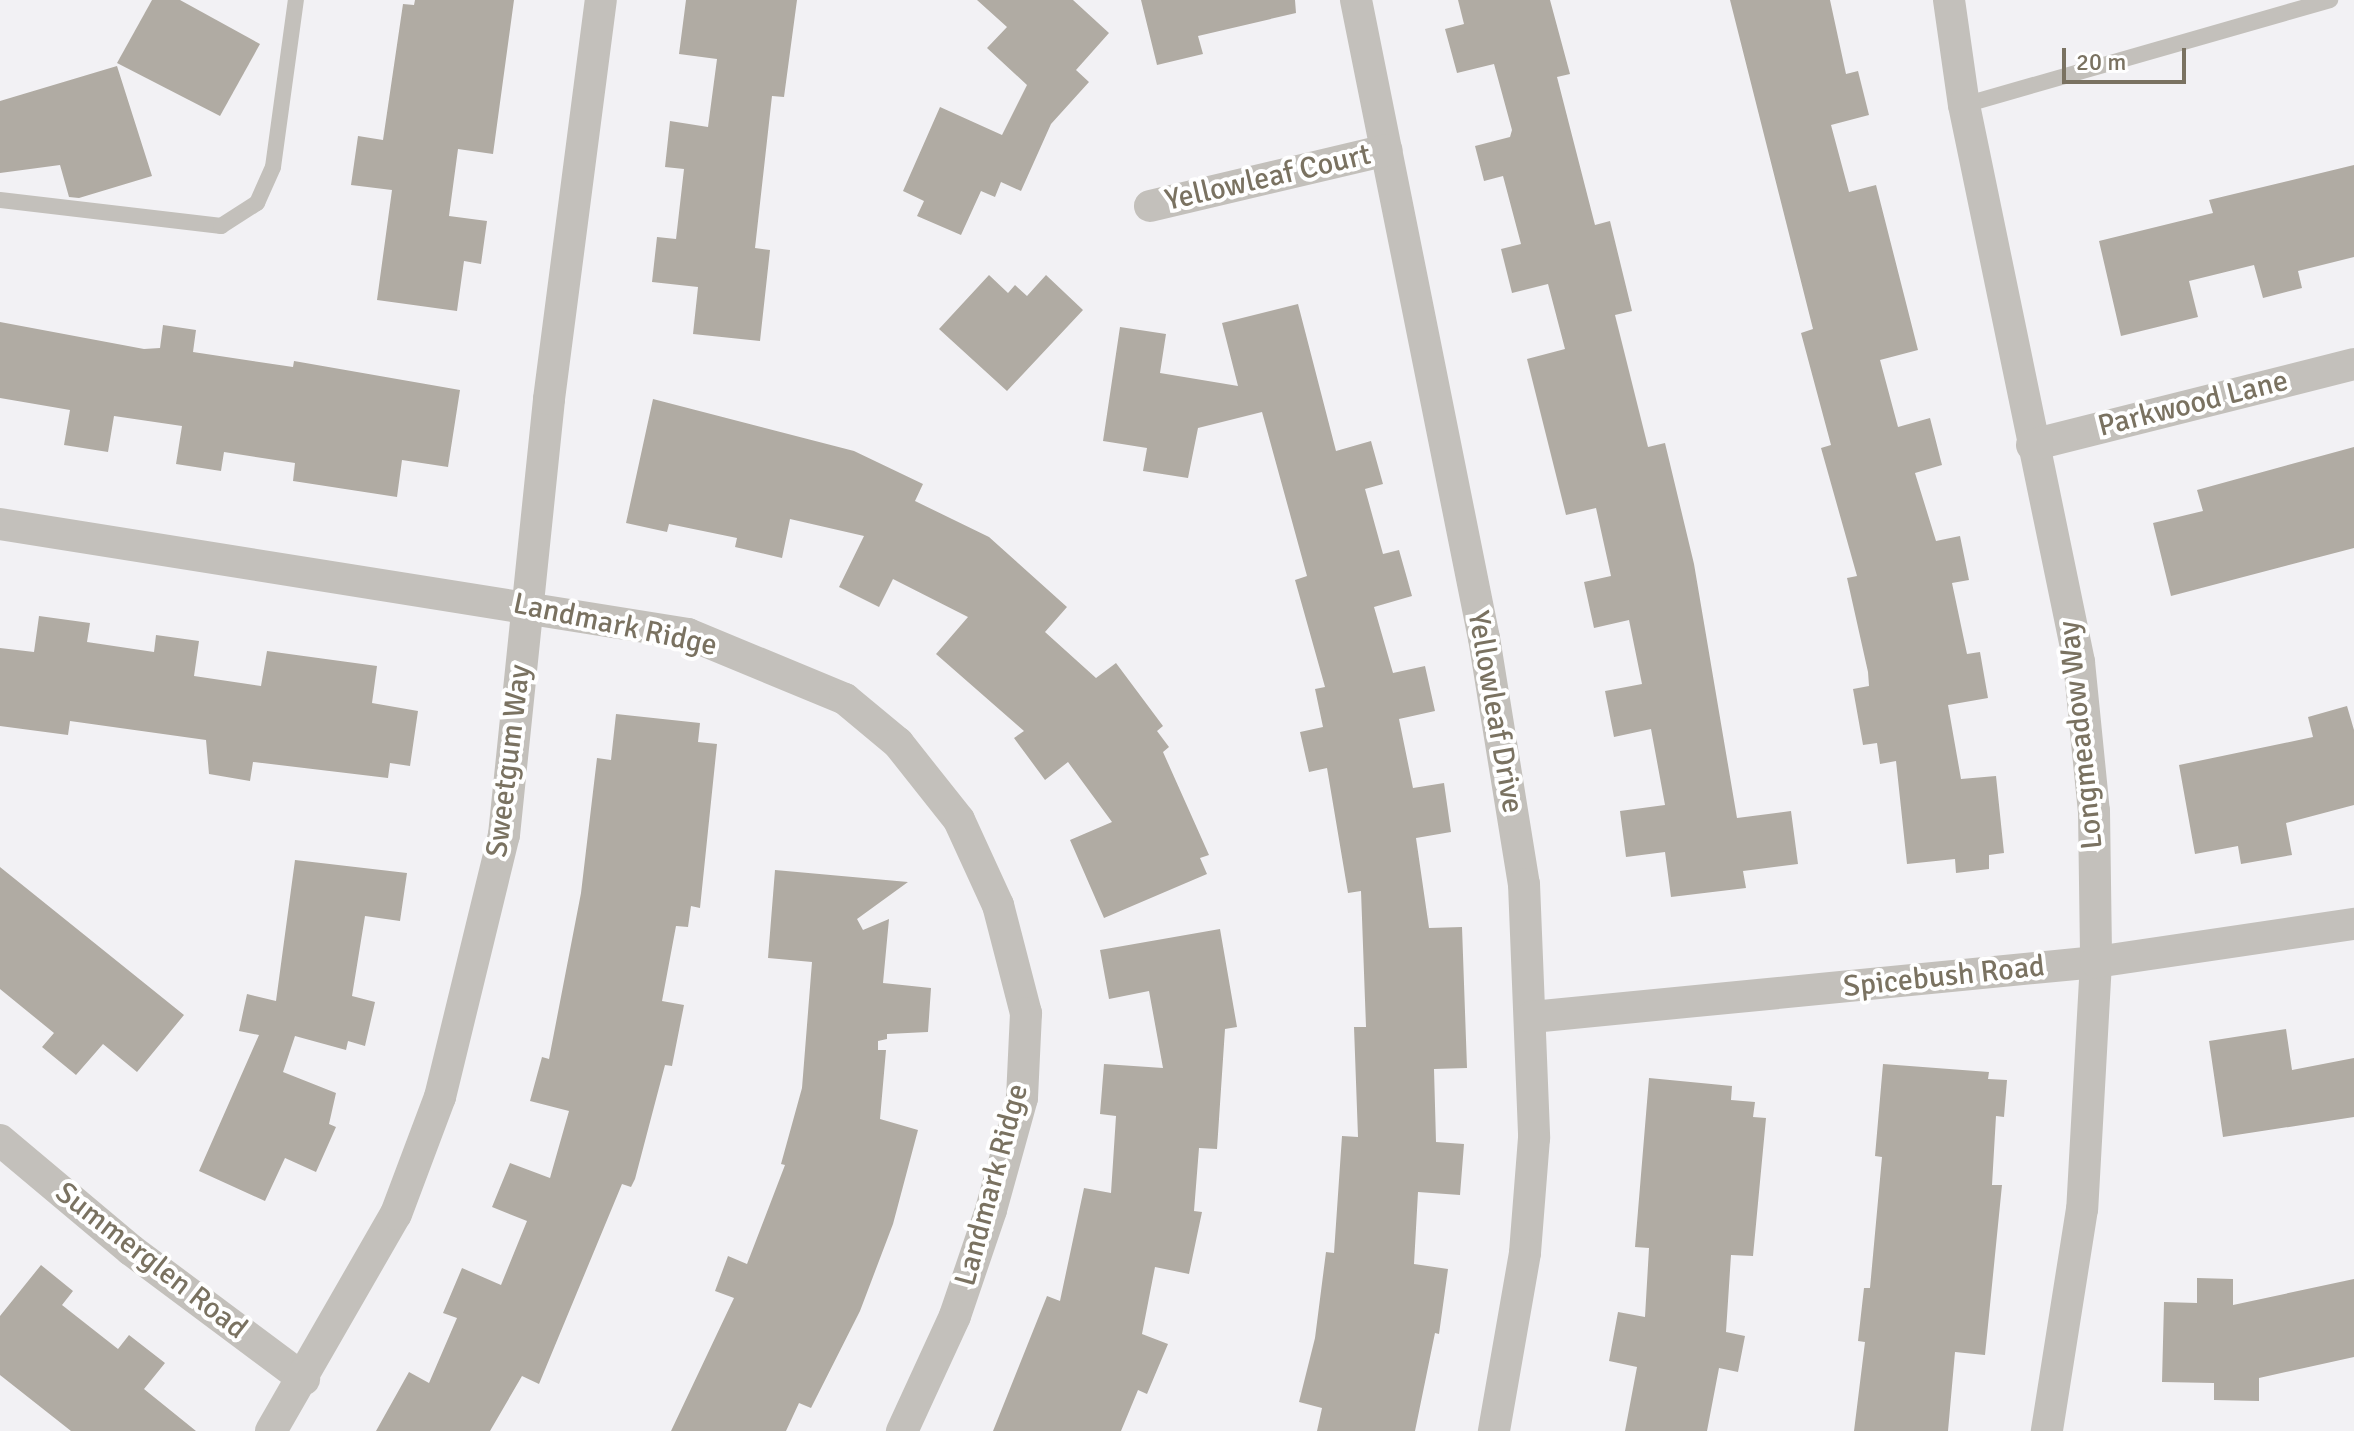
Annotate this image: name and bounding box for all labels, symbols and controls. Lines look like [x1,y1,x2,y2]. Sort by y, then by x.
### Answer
scale bar [2066,32,2190,82]
text: 20 m [2076,47,2126,77]
street label: Yellowleaf Court [1162,137,1374,219]
street label: Parkwood Lane [2094,363,2292,445]
street label: Landmark Ridge [510,586,720,664]
street label: Yellowleaf Drive [1459,608,1531,816]
street label: Longmeadow Way [2051,619,2111,851]
street label: Sweetgum Way [479,663,539,859]
street label: Spicebush Road [1842,949,2046,1005]
street label: Landmark Ridge [948,1080,1036,1290]
street label: Summerglen Road [48,1175,254,1347]

